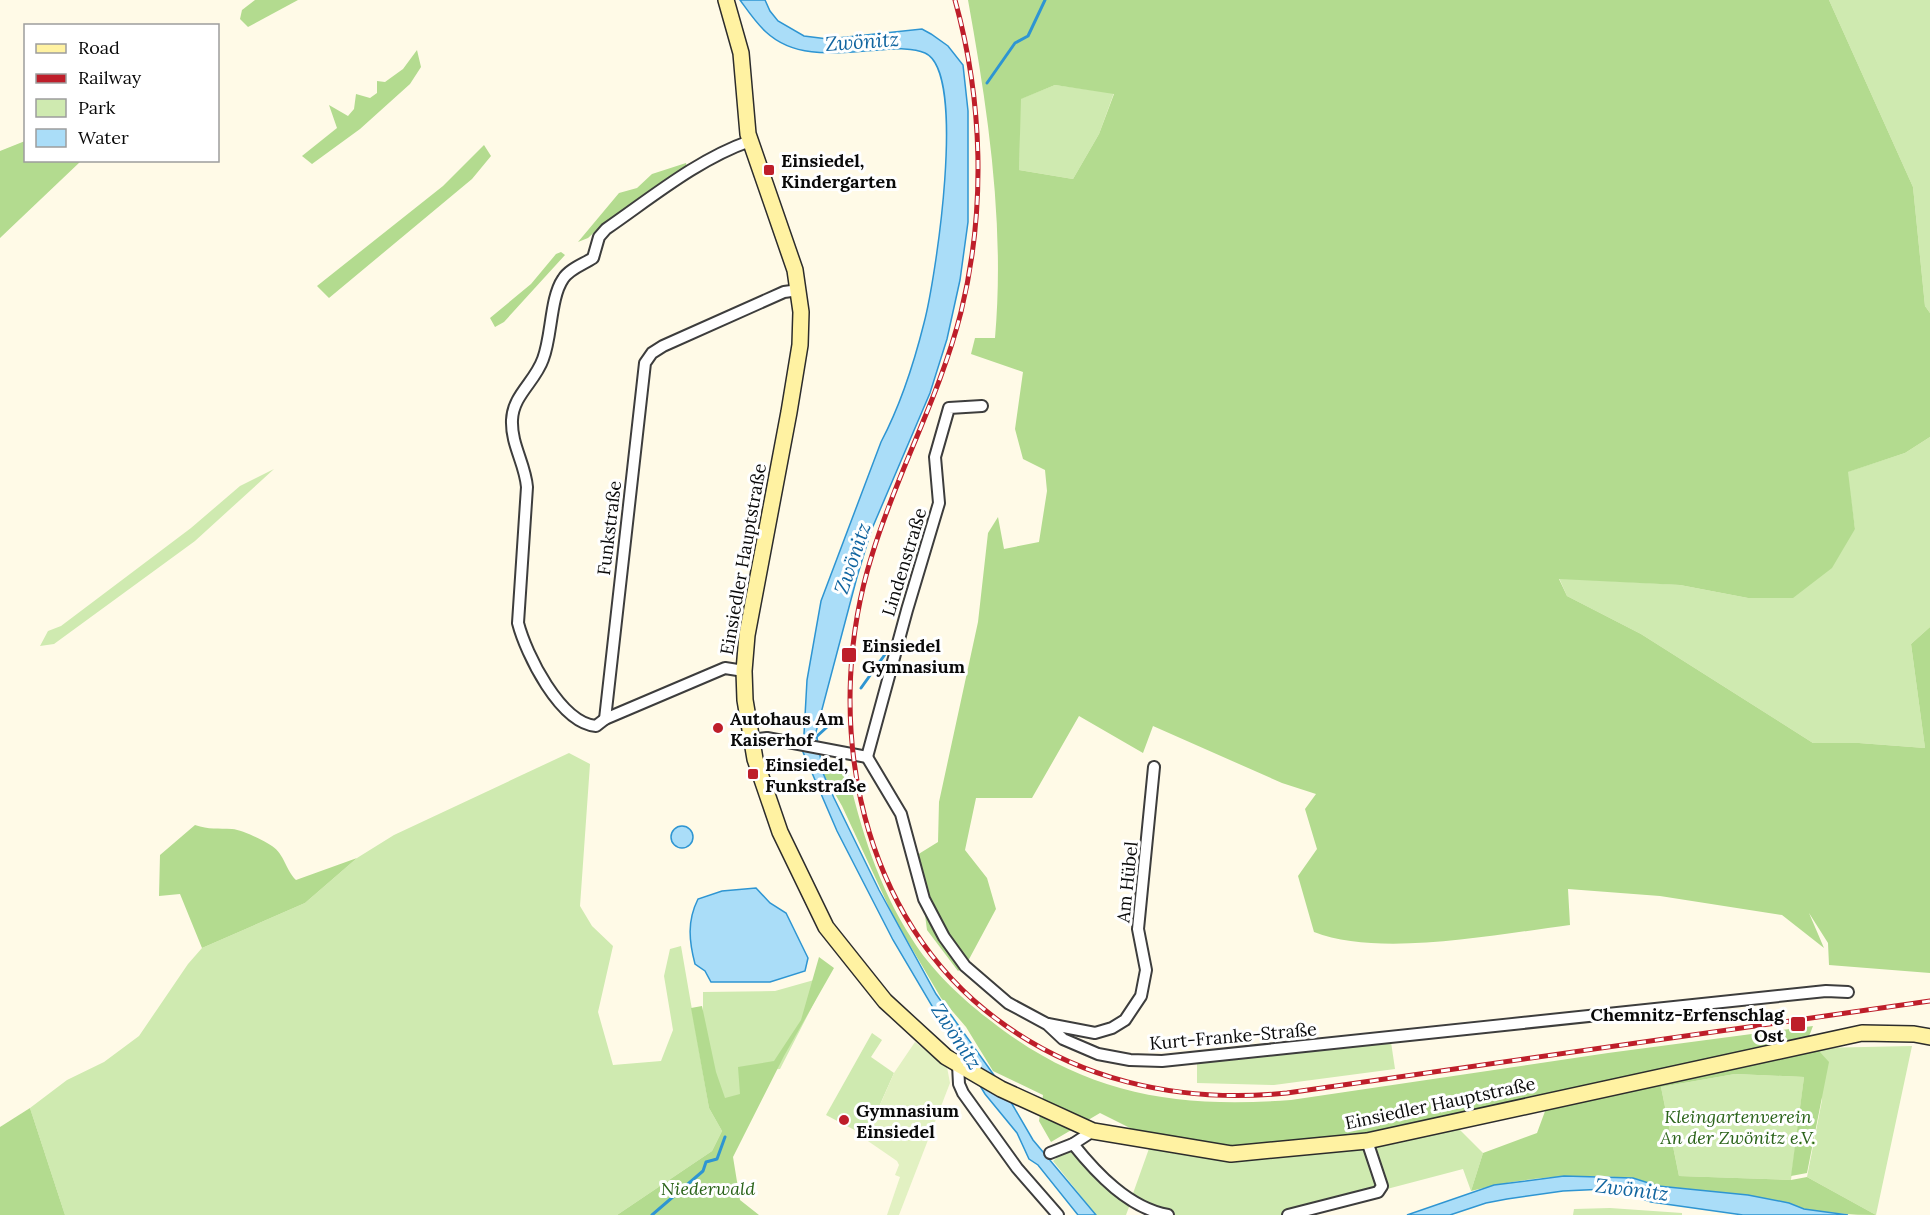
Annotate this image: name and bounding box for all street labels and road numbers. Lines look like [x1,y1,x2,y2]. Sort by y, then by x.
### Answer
street label: Einsiedler Hauptstraße [715,461,771,657]
street label: Funkstraße [592,479,626,577]
street label: Lindenstraße [877,505,931,619]
street label: Am Hübel [1111,840,1143,925]
street label: Kurt-Franke-Straße [1148,1017,1318,1055]
street label: Einsiedler Hauptstraße [1343,1072,1537,1134]

